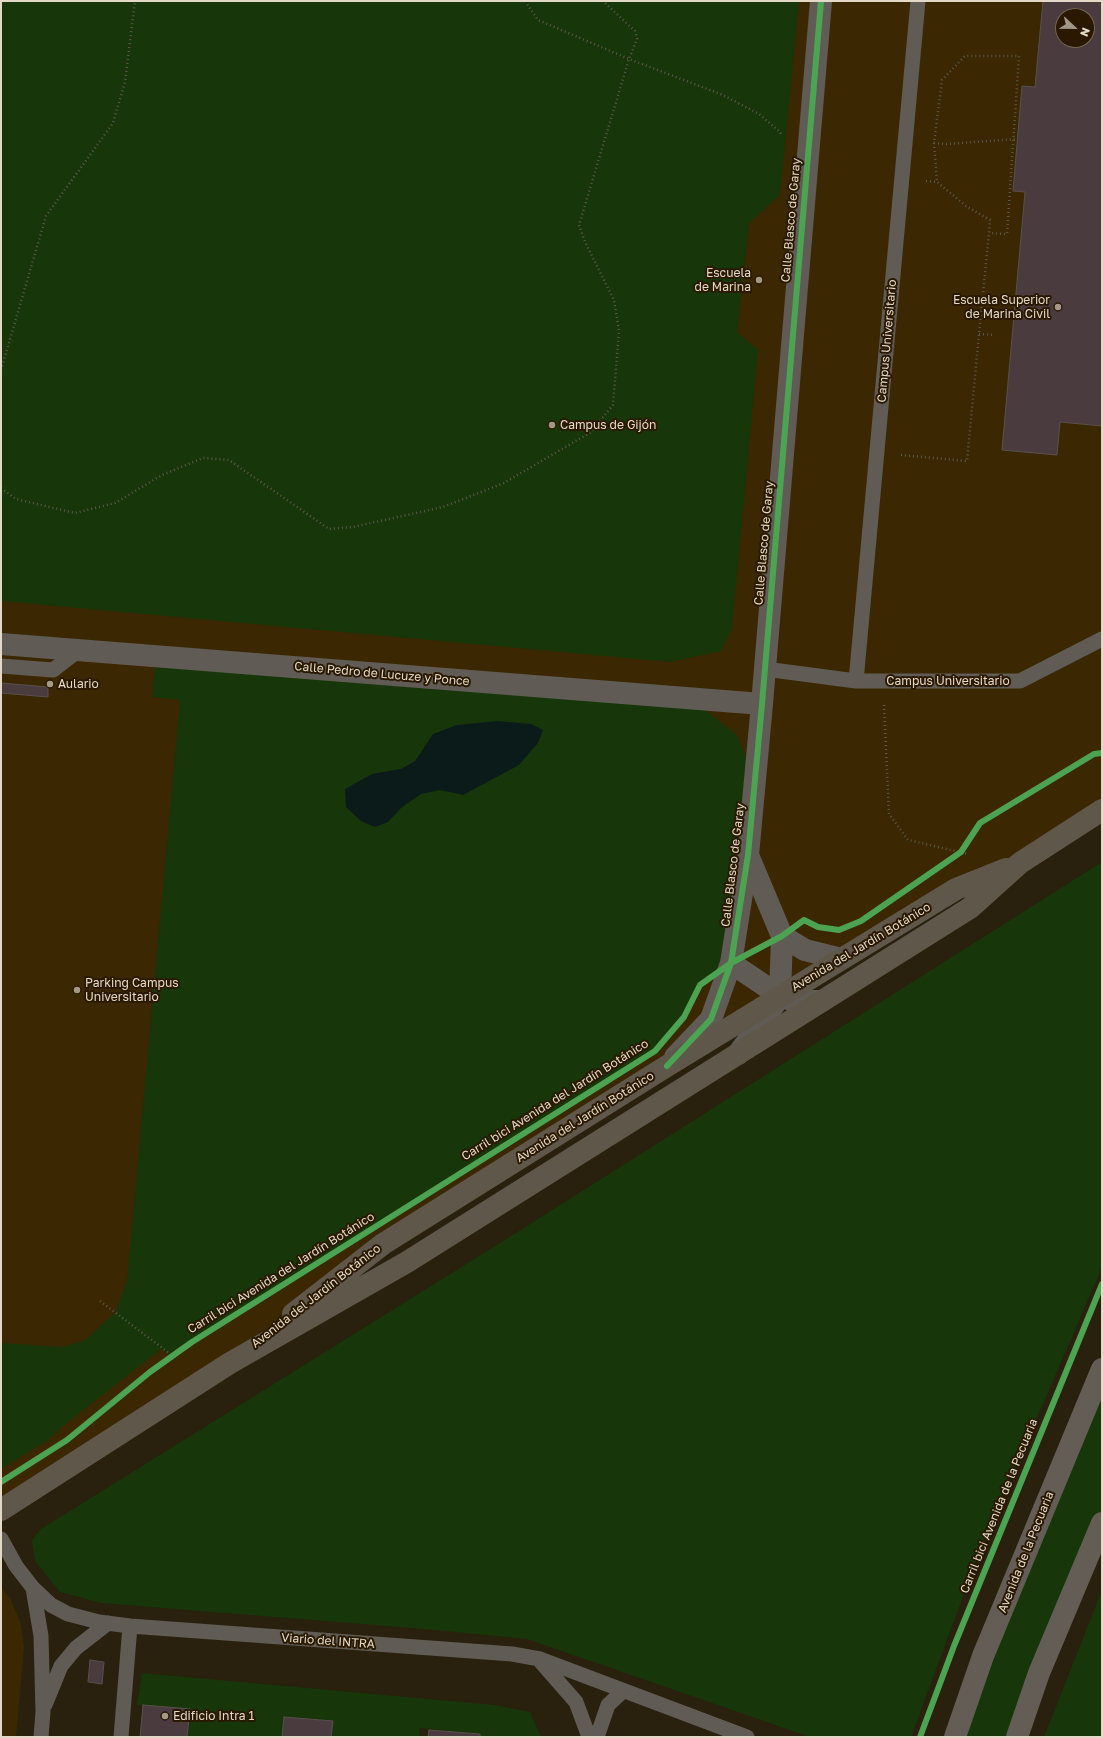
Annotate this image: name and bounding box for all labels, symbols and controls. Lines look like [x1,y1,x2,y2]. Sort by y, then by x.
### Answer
north arrow [1055,8,1095,48]
text: N [1078,26,1093,39]
street label: Calle Blasco de Garay [778,157,804,283]
place label: Escuela de Marina [695,266,751,294]
marker: Escuela de Marina [754,275,764,285]
street label: Campus Universitario [874,279,900,403]
place label: Escuela Superior de Marina Civil [953,293,1050,321]
marker: Escuela Superior de Marina Civil [1053,302,1063,312]
place label: Campus de Gijón [560,418,656,432]
marker: Campus de Gijón [547,420,557,430]
street label: Calle Blasco de Garay [751,480,777,606]
street label: Calle Pedro de Lucuze y Ponce [294,659,470,689]
street label: Campus Universitario [886,674,1010,688]
place label: Aulario [58,677,99,691]
marker: Aulario [45,679,55,689]
street label: Calle Blasco de Garay [718,802,748,928]
street label: Avenida del Jardín Botánico [789,900,933,994]
place label: Parking Campus Universitario [85,976,179,1004]
marker: Parking Campus Universitario [72,985,82,995]
street label: Carril bici Avenida del Jardín Botánico [459,1036,651,1164]
street label: Avenida del Jardín Botánico [513,1069,657,1165]
street label: Carril bici Avenida del Jardín Botánico [185,1209,377,1337]
street label: Avenida del Jardín Botánico [249,1241,383,1351]
street label: Carril bici Avenida de la Pecuaria [957,1417,1041,1595]
street label: Avenida de la Pecuaria [995,1489,1057,1615]
street label: Viario del INTRA [281,1631,375,1651]
place label: Edificio Intra 1 [173,1709,254,1723]
marker: Edificio Intra 1 [160,1711,170,1721]

